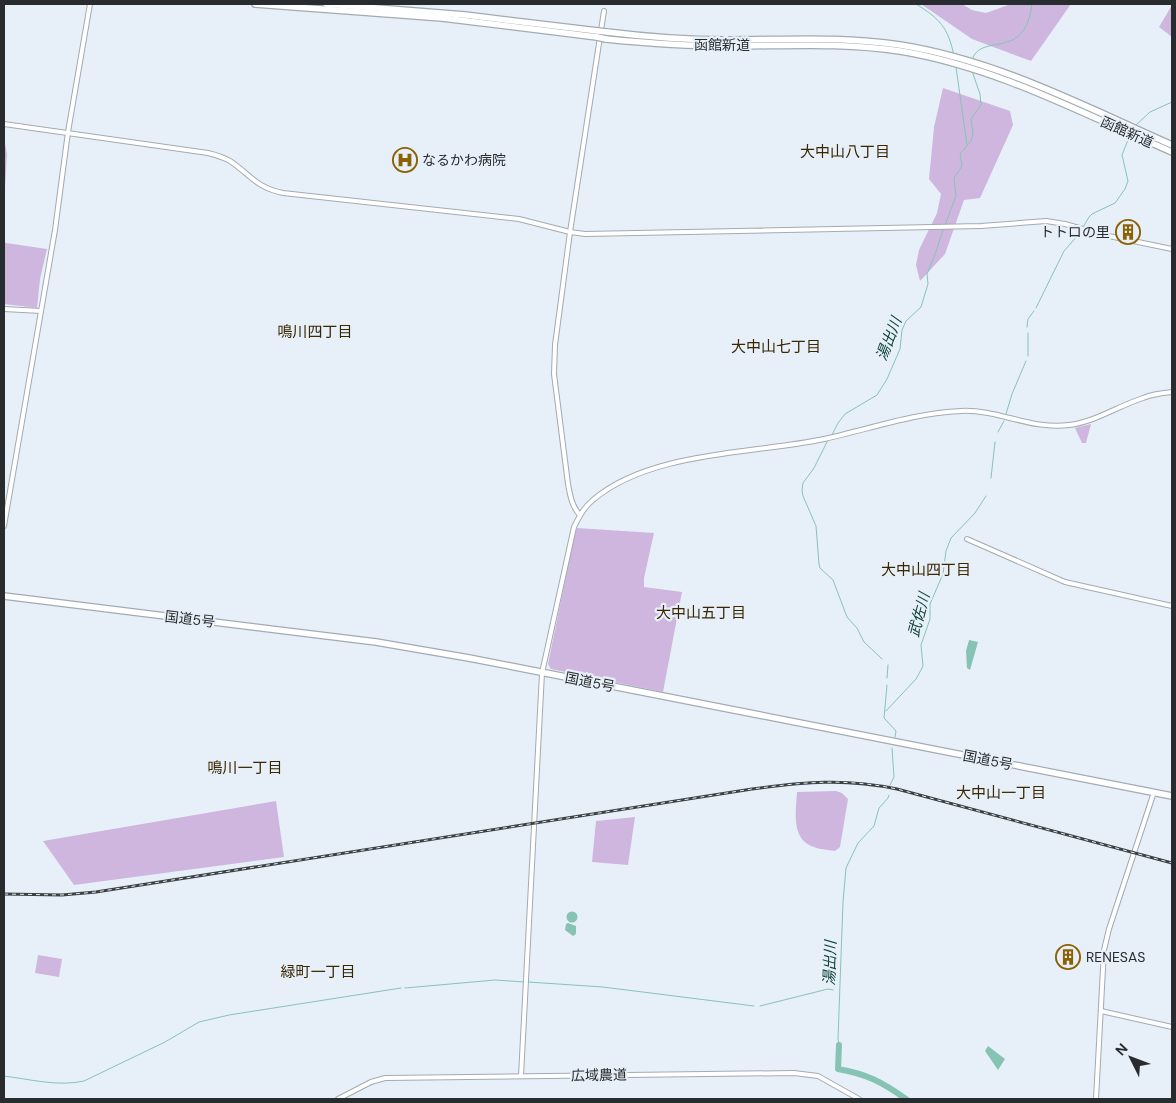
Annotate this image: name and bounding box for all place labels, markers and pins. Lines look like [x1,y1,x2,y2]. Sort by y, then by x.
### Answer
hospital icon: なるかわ病院 [392,147,418,173]
place label: なるかわ病院 [422,151,506,169]
building icon: トトロの里 [1115,219,1141,245]
place label: トトロの里 [1040,223,1110,241]
building icon: RENESAS [1055,944,1081,970]
place label: RENESAS [1086,948,1145,966]

